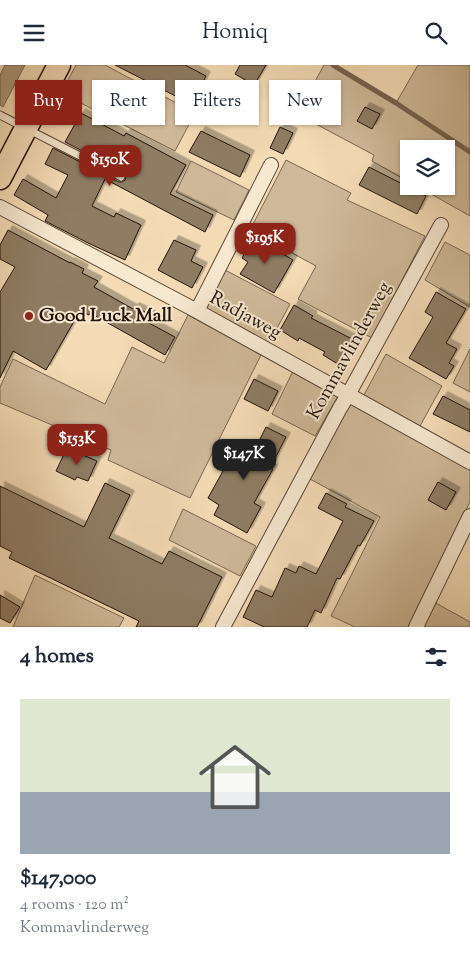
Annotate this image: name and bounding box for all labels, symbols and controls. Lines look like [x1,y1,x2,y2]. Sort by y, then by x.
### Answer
text: Homiq [202,17,268,49]
icon: menu [20,19,48,47]
icon: search [422,19,450,47]
chip: Buy [15,80,82,125]
chip: Rent [92,80,165,125]
chip: Filters [175,80,259,125]
chip: New [269,80,341,125]
map controls [400,140,455,195]
button: layers [400,140,455,195]
pin: $150K [75,145,145,187]
text: $150K [90,149,130,172]
pin: $195K [230,223,300,265]
text: $195K [246,227,284,250]
street label: Kommavlinderweg [301,277,399,425]
street label: Radjaweg [204,285,286,347]
place label: Good Luck Mall [39,303,173,330]
marker: Good Luck Mall [23,310,35,322]
pin: $153K [42,423,112,466]
text: $153K [58,428,96,451]
pin: $147K [209,439,279,481]
text: $147K [223,443,265,466]
text: 4 homes [20,642,94,672]
icon: filters [422,643,450,671]
icon: home [190,732,280,822]
text: $147,000 [20,864,96,894]
text: 4 rooms · 120 m² [20,894,129,917]
text: Kommavlinderweg [20,917,149,940]

